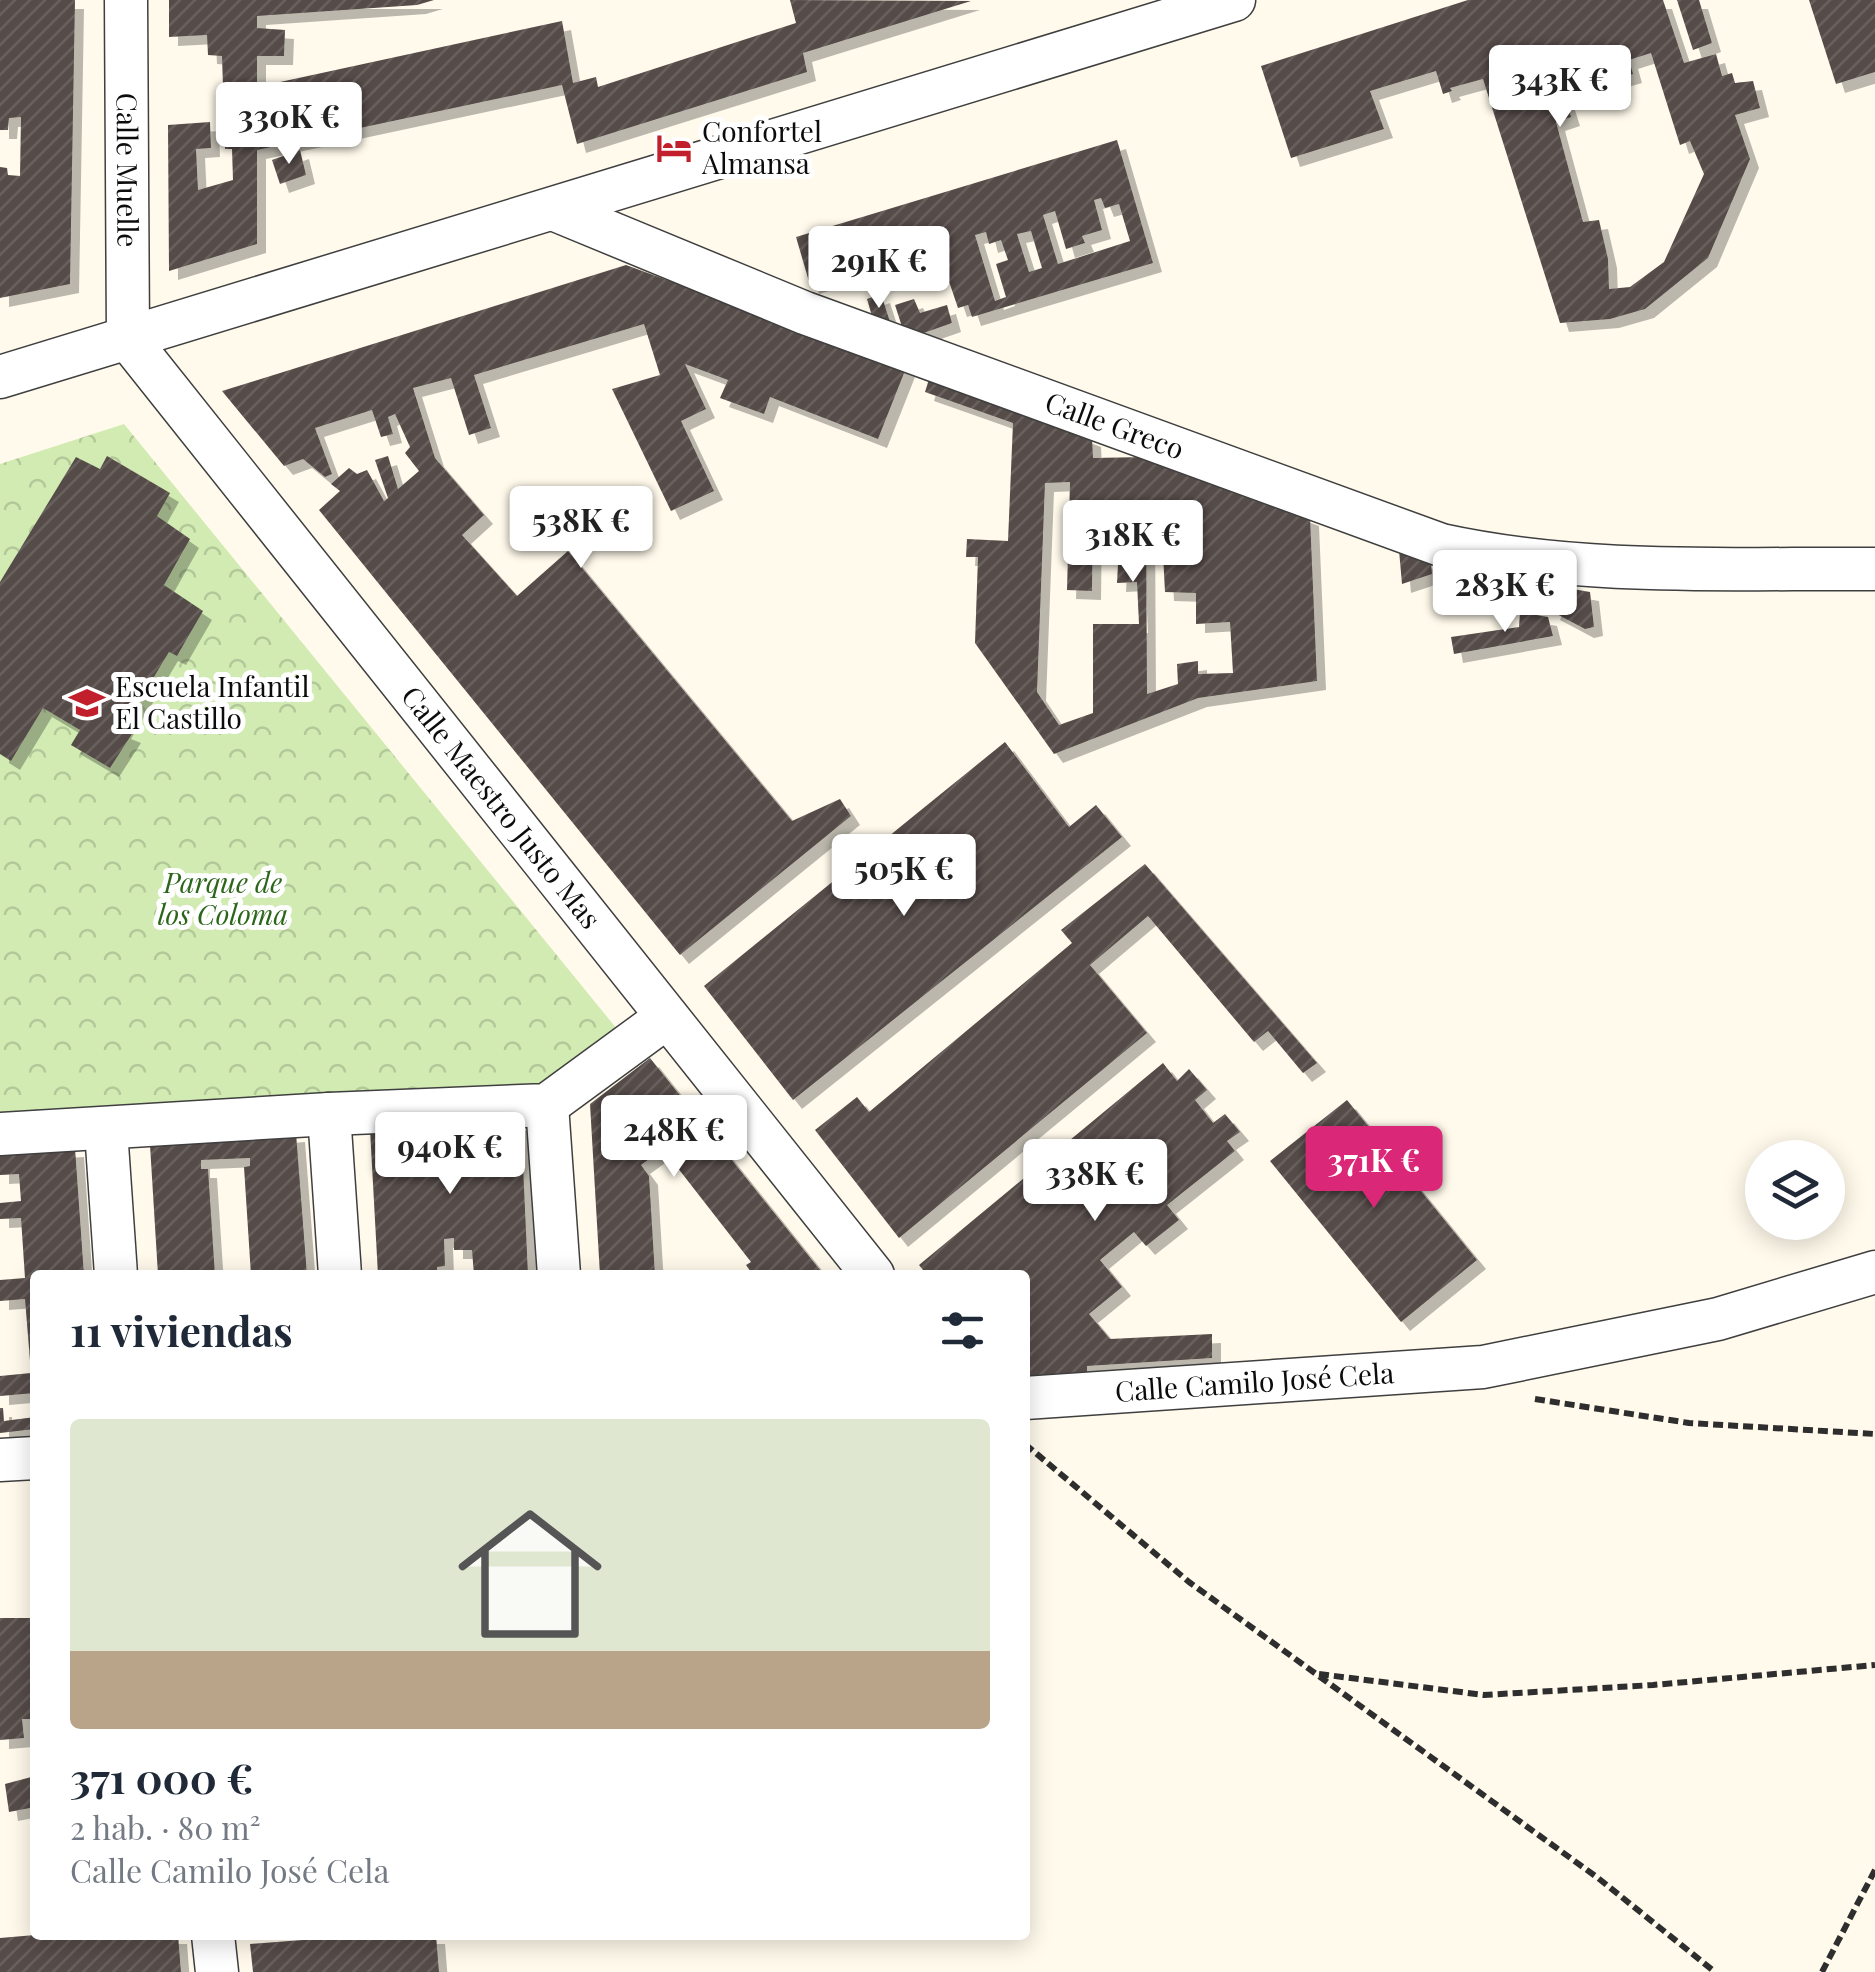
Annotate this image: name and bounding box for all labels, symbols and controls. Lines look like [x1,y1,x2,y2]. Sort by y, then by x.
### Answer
pin: 343K € [1479,45,1641,130]
text: 343K € [1511,56,1609,99]
pin: 330K € [208,82,370,167]
street label: Calle Muelle [110,93,147,247]
text: 330K € [238,93,340,136]
place label: Confortel Almansa [701,112,822,181]
hotel icon: Confortel Almansa [655,129,693,167]
pin: 291K € [798,226,960,311]
text: 291K € [830,237,928,280]
street label: Calle Greco [1041,382,1189,467]
pin: 538K € [500,486,662,571]
text: 538K € [532,497,630,540]
pin: 318K € [1052,500,1214,585]
text: 318K € [1085,511,1181,554]
pin: 283K € [1424,550,1586,635]
text: 283K € [1455,561,1555,604]
place label: Escuela Infantil El Castillo [115,667,310,736]
street label: Calle Maestro Justo Mas [394,678,610,936]
school or university icon: Escuela Infantil El Castillo [68,684,106,722]
pin: 505K € [823,834,985,919]
text: 505K € [854,845,954,888]
park label: Parque de los Coloma [158,863,288,932]
pin: 248K € [593,1095,755,1180]
text: 248K € [623,1106,725,1149]
pin: 940K € [369,1112,531,1197]
text: 940K € [397,1123,503,1166]
pin: 371K € [1293,1126,1455,1211]
text: 371K € [1328,1137,1420,1180]
pin: 338K € [1014,1139,1176,1224]
map controls [1745,1140,1845,1240]
button: layers [1745,1140,1845,1240]
text: 338K € [1045,1150,1145,1193]
text: 11 viviendas [70,1302,293,1358]
icon: filters [935,1303,990,1358]
street label: Calle Camilo José Cela [1114,1353,1395,1409]
icon: home [440,1484,620,1664]
text: 371 000 € [70,1749,253,1805]
text: 2 hab. · 80 m² [70,1805,261,1848]
text: Calle Camilo José Cela [70,1848,389,1891]

